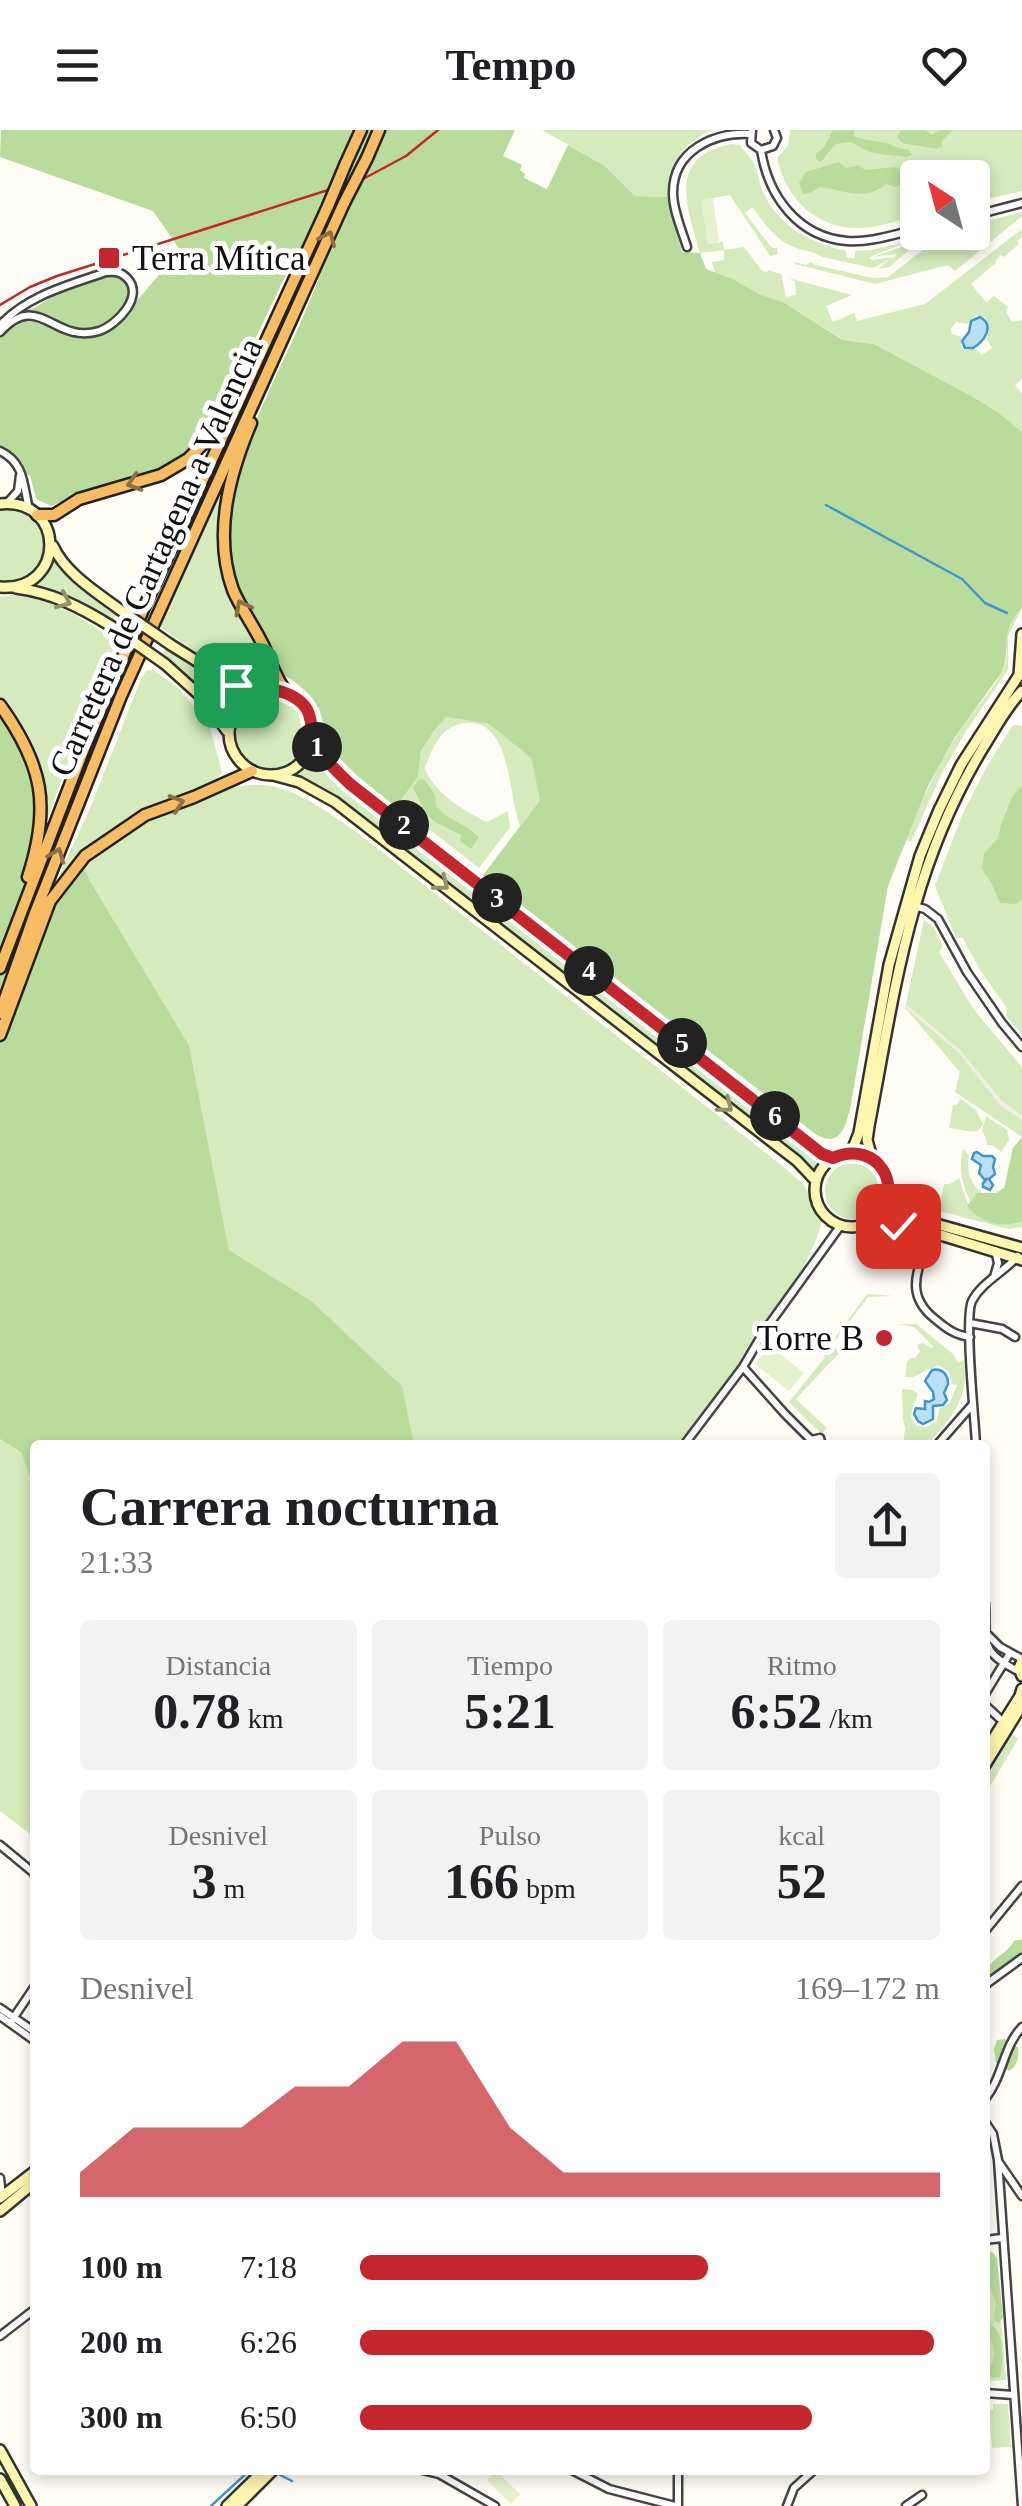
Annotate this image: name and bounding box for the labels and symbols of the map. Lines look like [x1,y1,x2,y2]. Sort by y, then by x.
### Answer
north arrow [900,160,990,250]
one-way arrow [316,230,336,248]
place label: Terra Mítica [132,239,306,278]
marker: Terra Mítica [96,245,122,271]
street label: Carretera de Cartagena a Valencia [41,331,271,782]
one-way arrow [127,471,144,492]
one-way arrow [55,589,72,609]
one-way arrow [235,600,254,618]
pin [194,643,279,728]
pin: 1 [292,722,342,772]
one-way arrow [168,795,185,815]
pin: 2 [379,800,429,850]
one-way arrow [45,848,66,865]
one-way arrow [430,873,448,890]
pin: 3 [472,873,522,923]
pin: 4 [564,946,614,996]
pin: 5 [657,1018,707,1068]
pin: 6 [750,1091,800,1141]
one-way arrow [714,1094,732,1111]
pin [856,1184,941,1269]
place label: Torre B [757,1319,864,1358]
marker: Torre B [873,1327,895,1349]

